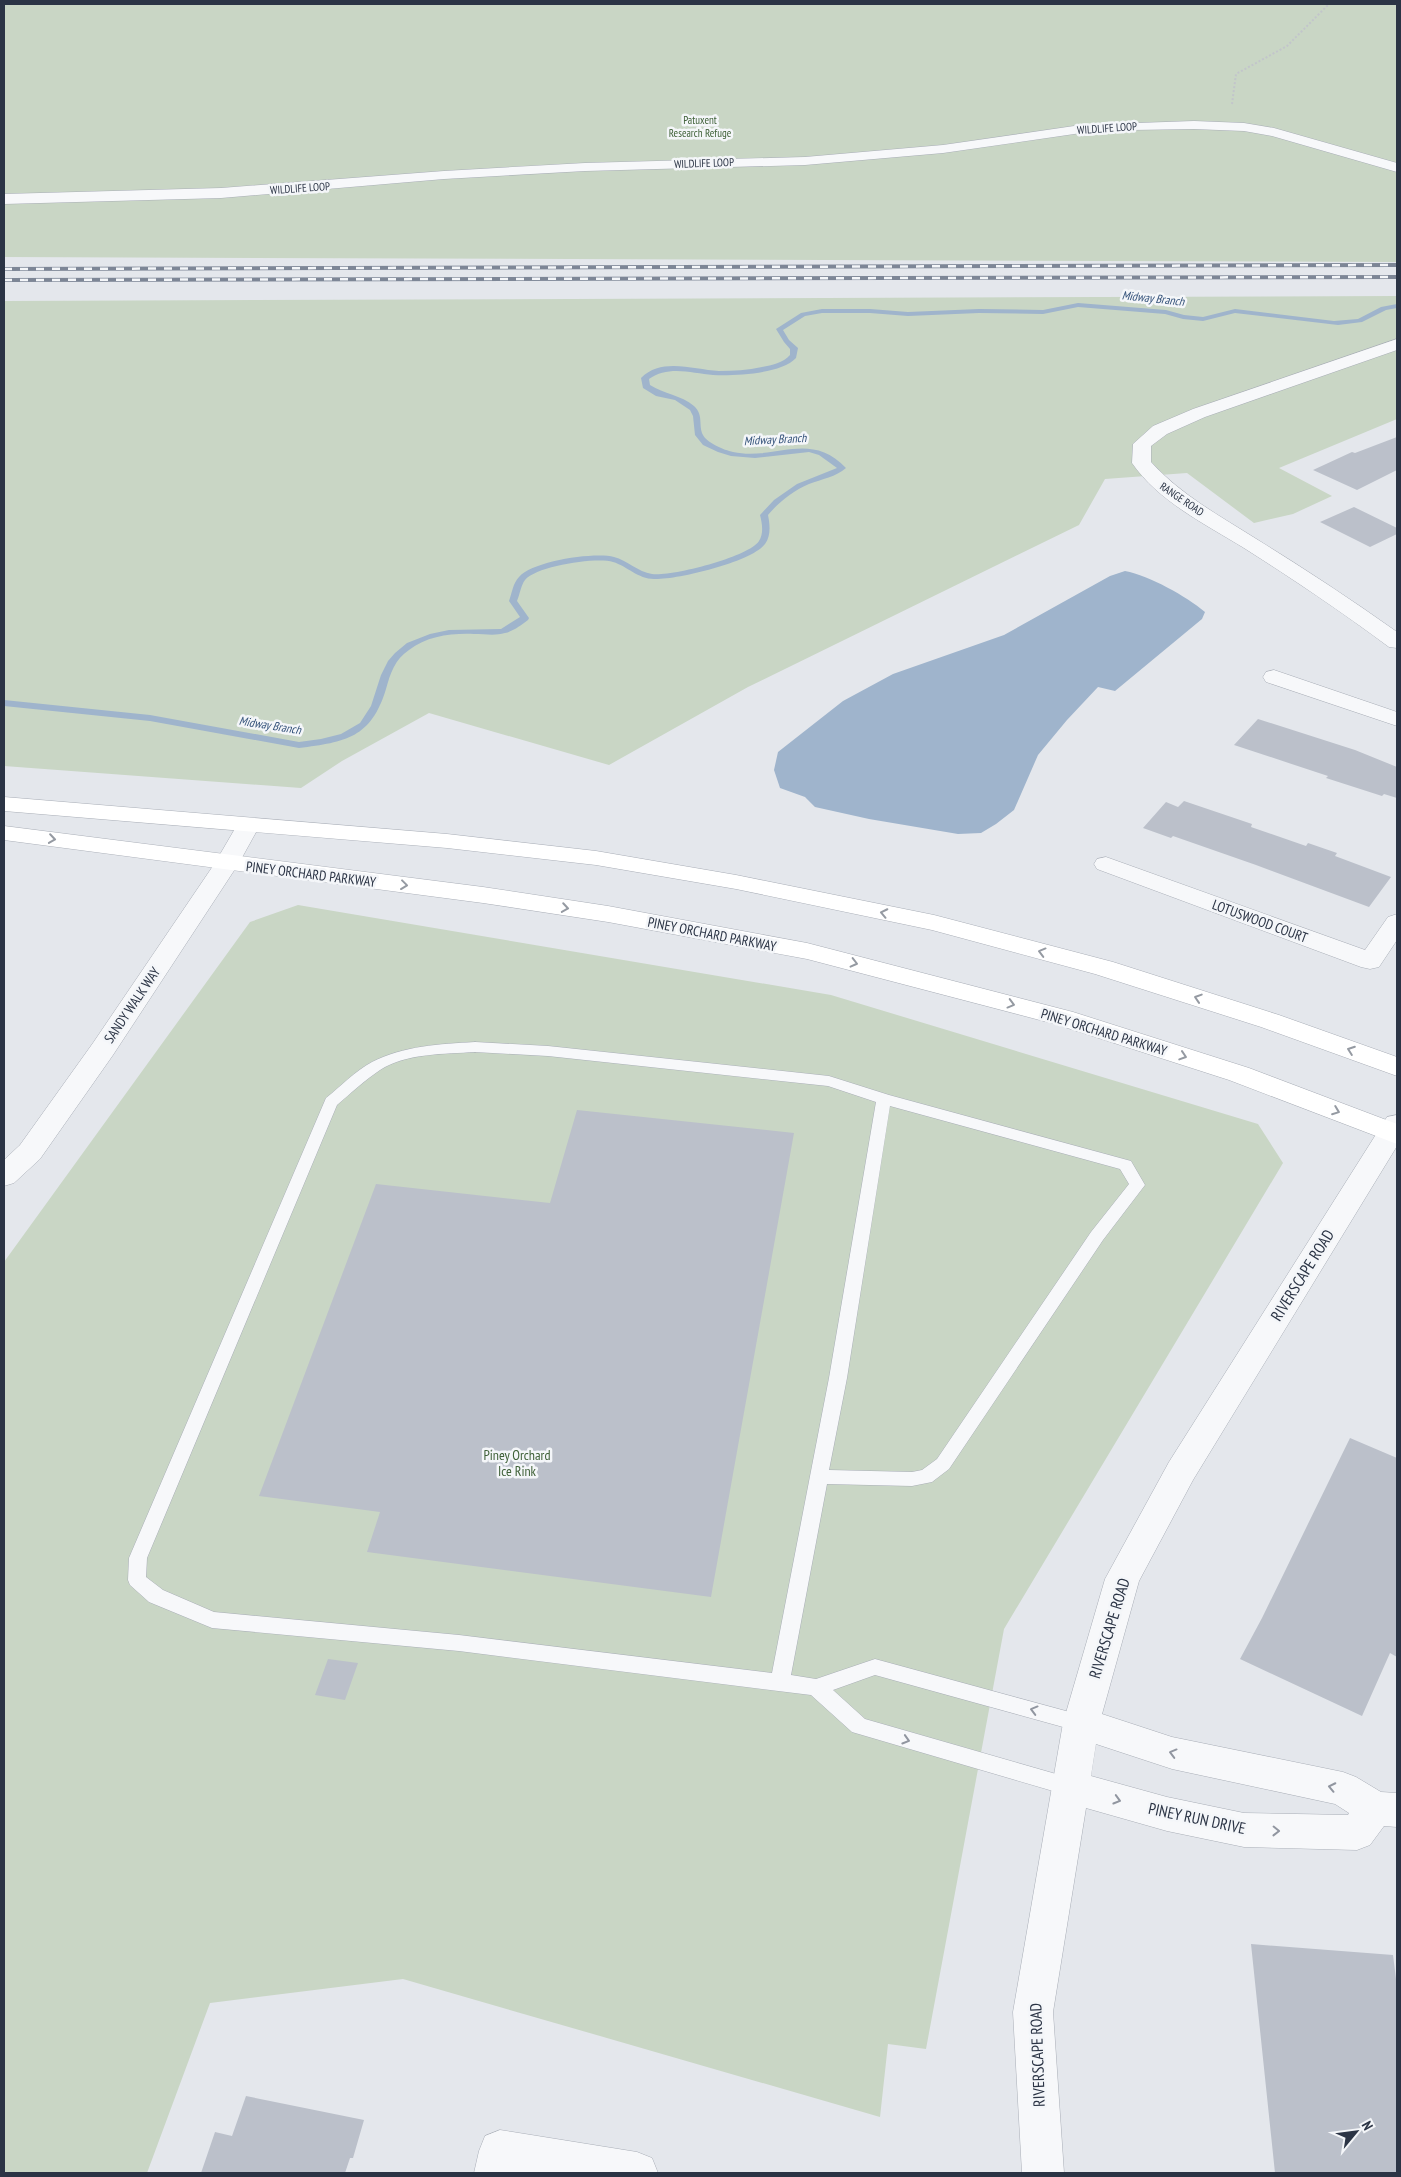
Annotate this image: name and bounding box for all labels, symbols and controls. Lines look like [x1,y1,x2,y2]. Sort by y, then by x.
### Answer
park label: Patuxent Research Refuge [669,113,732,140]
street label: WILDLIFE LOOP [1077,119,1137,137]
street label: WILDLIFE LOOP [674,155,734,171]
street label: WILDLIFE LOOP [270,179,330,197]
water label: Midway Branch [1121,287,1186,309]
water label: Midway Branch [743,430,807,448]
street label: RANGE ROAD [1157,479,1207,519]
water label: Midway Branch [238,713,303,737]
one-way arrow [48,833,56,844]
street label: PINEY ORCHARD PARKWAY [245,857,378,891]
one-way arrow [400,879,408,890]
street label: LOTUSWOOD COURT [1210,895,1311,947]
one-way arrow [561,902,569,912]
one-way arrow [880,908,888,919]
street label: PINEY ORCHARD PARKWAY [646,913,778,955]
one-way arrow [1037,947,1046,958]
one-way arrow [850,957,859,968]
street label: SANDY WALK WAY [100,963,164,1046]
one-way arrow [1194,994,1202,1004]
one-way arrow [1007,998,1016,1009]
street label: PINEY ORCHARD PARKWAY [1039,1004,1170,1060]
one-way arrow [1348,1046,1356,1056]
one-way arrow [1179,1051,1187,1061]
one-way arrow [1332,1105,1340,1115]
street label: RIVERSCAPE ROAD [1266,1226,1338,1324]
park label: Piney Orchard Ice Rink [483,1446,551,1480]
street label: RIVERSCAPE ROAD [1084,1575,1134,1681]
one-way arrow [1030,1706,1038,1716]
one-way arrow [901,1734,909,1744]
one-way arrow [1169,1748,1177,1759]
one-way arrow [1328,1782,1336,1793]
one-way arrow [1113,1794,1121,1805]
street label: PINEY RUN DRIVE [1147,1798,1248,1838]
one-way arrow [1272,1826,1280,1836]
street label: RIVERSCAPE ROAD [1025,2003,1049,2107]
north arrow [1331,2107,1381,2157]
text: N [1358,2118,1377,2133]

